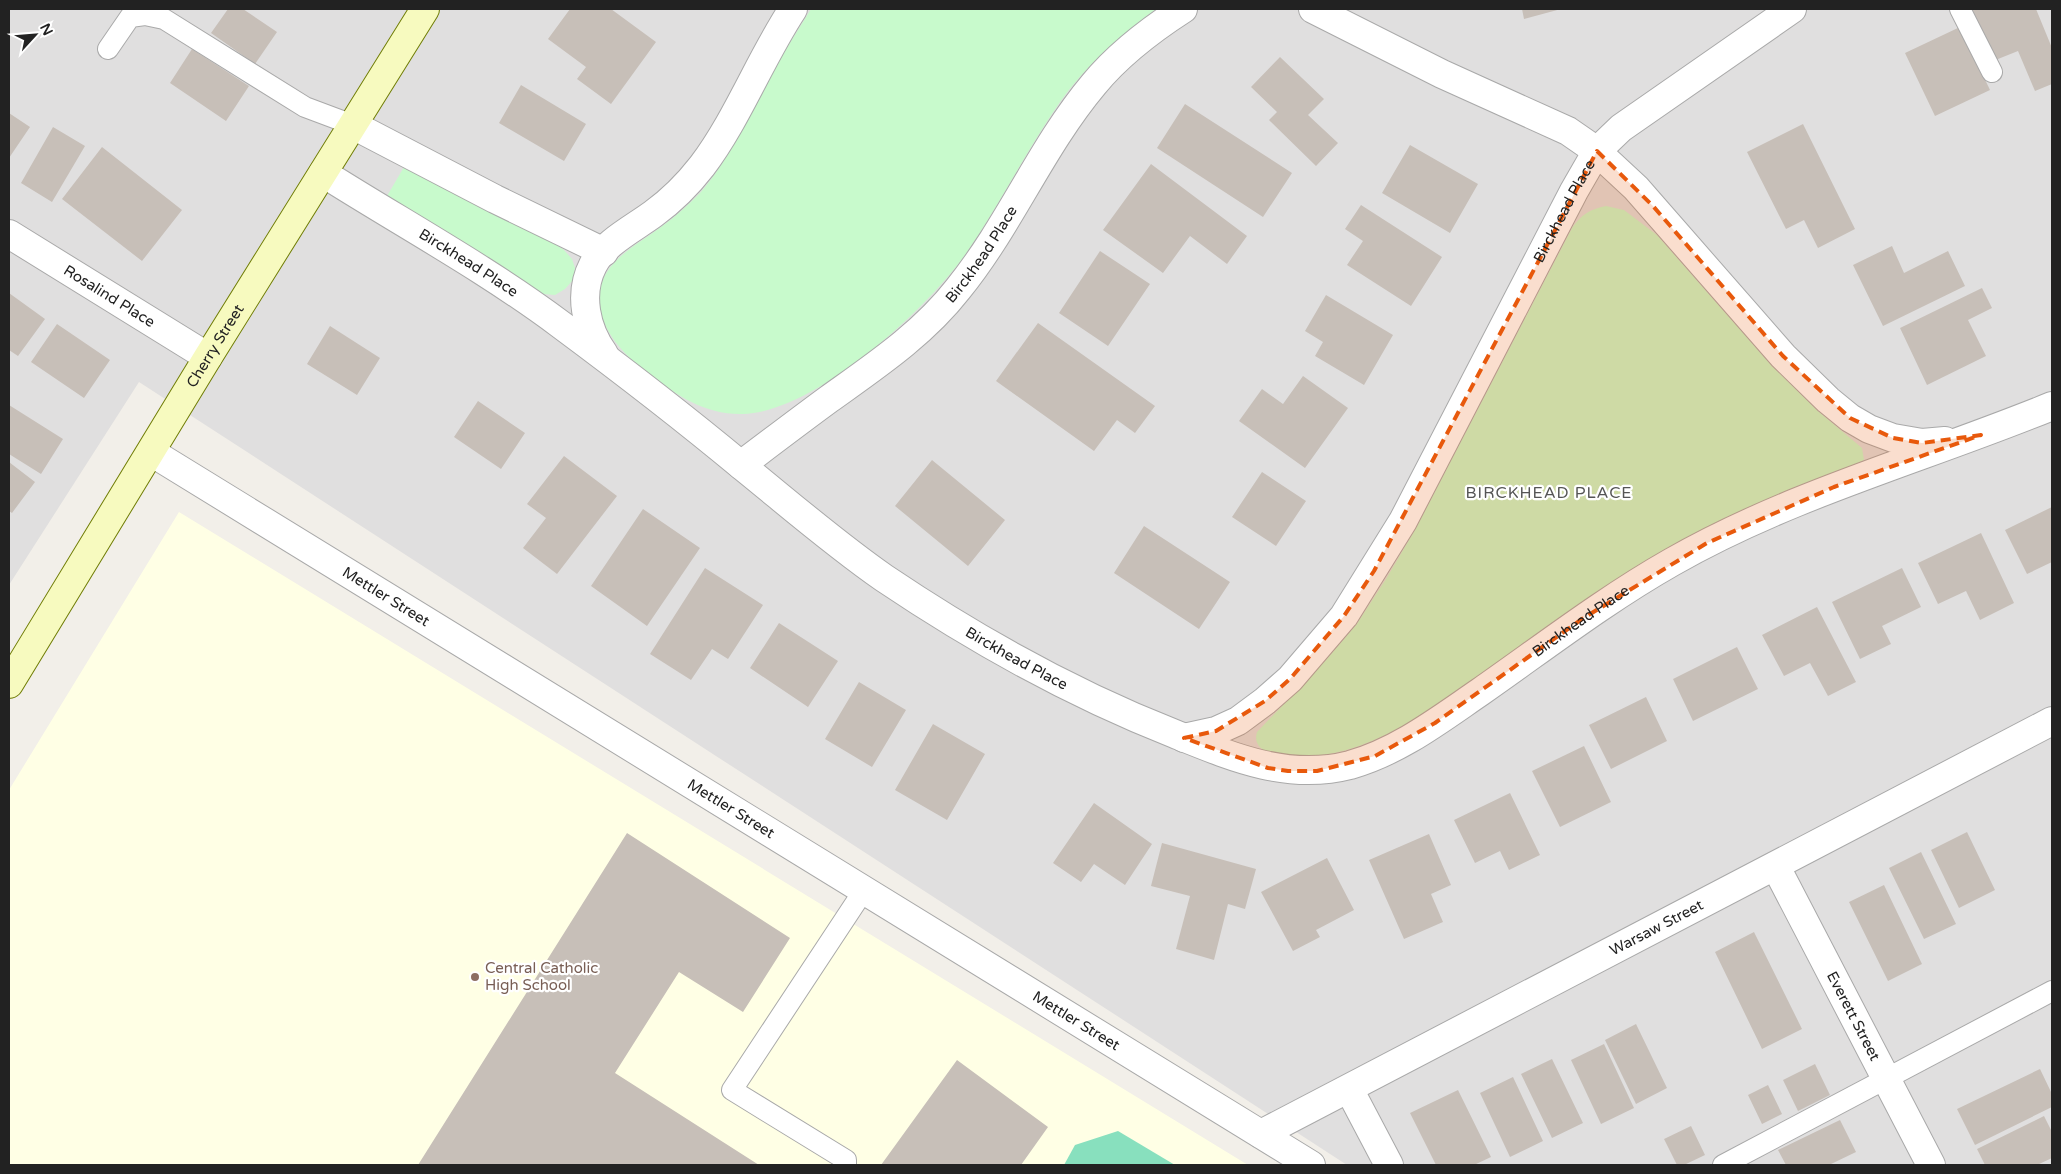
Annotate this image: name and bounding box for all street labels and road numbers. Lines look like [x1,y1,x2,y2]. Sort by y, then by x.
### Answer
street label: Birckhead Place [1530,157,1599,265]
street label: Birckhead Place [942,203,1021,306]
street label: Birckhead Place [416,225,522,301]
street label: Rosalind Place [60,261,158,331]
street label: Cherry Street [183,301,248,391]
street label: Mettler Street [339,563,433,630]
street label: Birckhead Place [1529,581,1633,661]
street label: Birckhead Place [962,623,1071,694]
street label: Mettler Street [684,775,778,842]
street label: Warsaw Street [1607,896,1706,959]
street label: Everett Street [1823,968,1884,1064]
street label: Mettler Street [1029,987,1123,1054]

